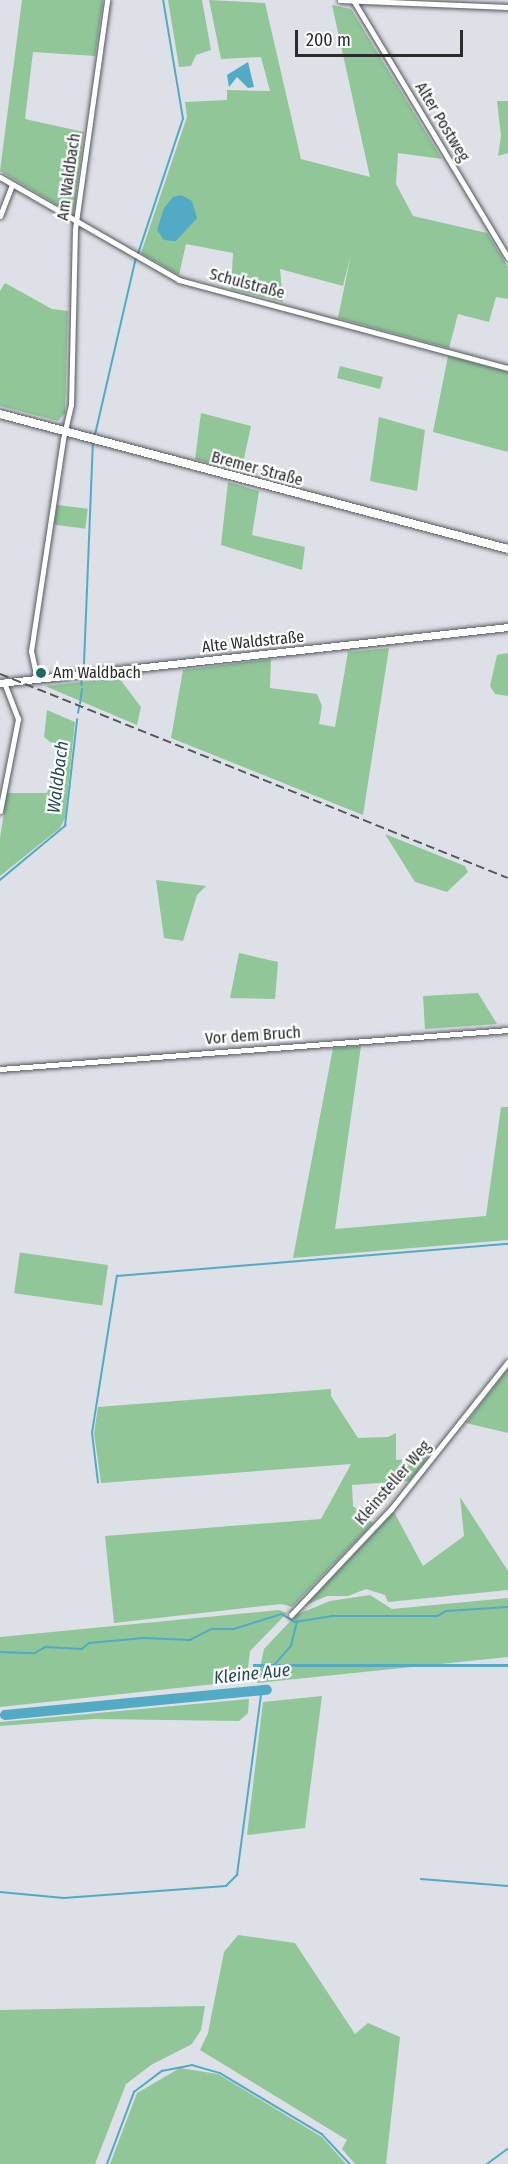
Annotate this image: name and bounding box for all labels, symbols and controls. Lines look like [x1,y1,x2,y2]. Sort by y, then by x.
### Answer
scale bar [298,18,466,56]
text: 200 m [306,29,351,51]
street label: Alter Postweg [411,79,473,165]
street label: Am Waldbach [53,132,85,222]
street label: Schulstraße [207,265,287,303]
street label: Bremer Straße [209,448,305,490]
street label: Alte Waldstraße [201,627,305,657]
place label: Am Waldbach [53,663,141,683]
marker: Am Waldbach [34,666,48,680]
water label: Waldbach [43,740,73,814]
street label: Vor dem Bruch [204,1023,302,1049]
street label: Kleinsteller Weg [351,1437,435,1529]
water label: Kleine Aue [213,1659,291,1689]

